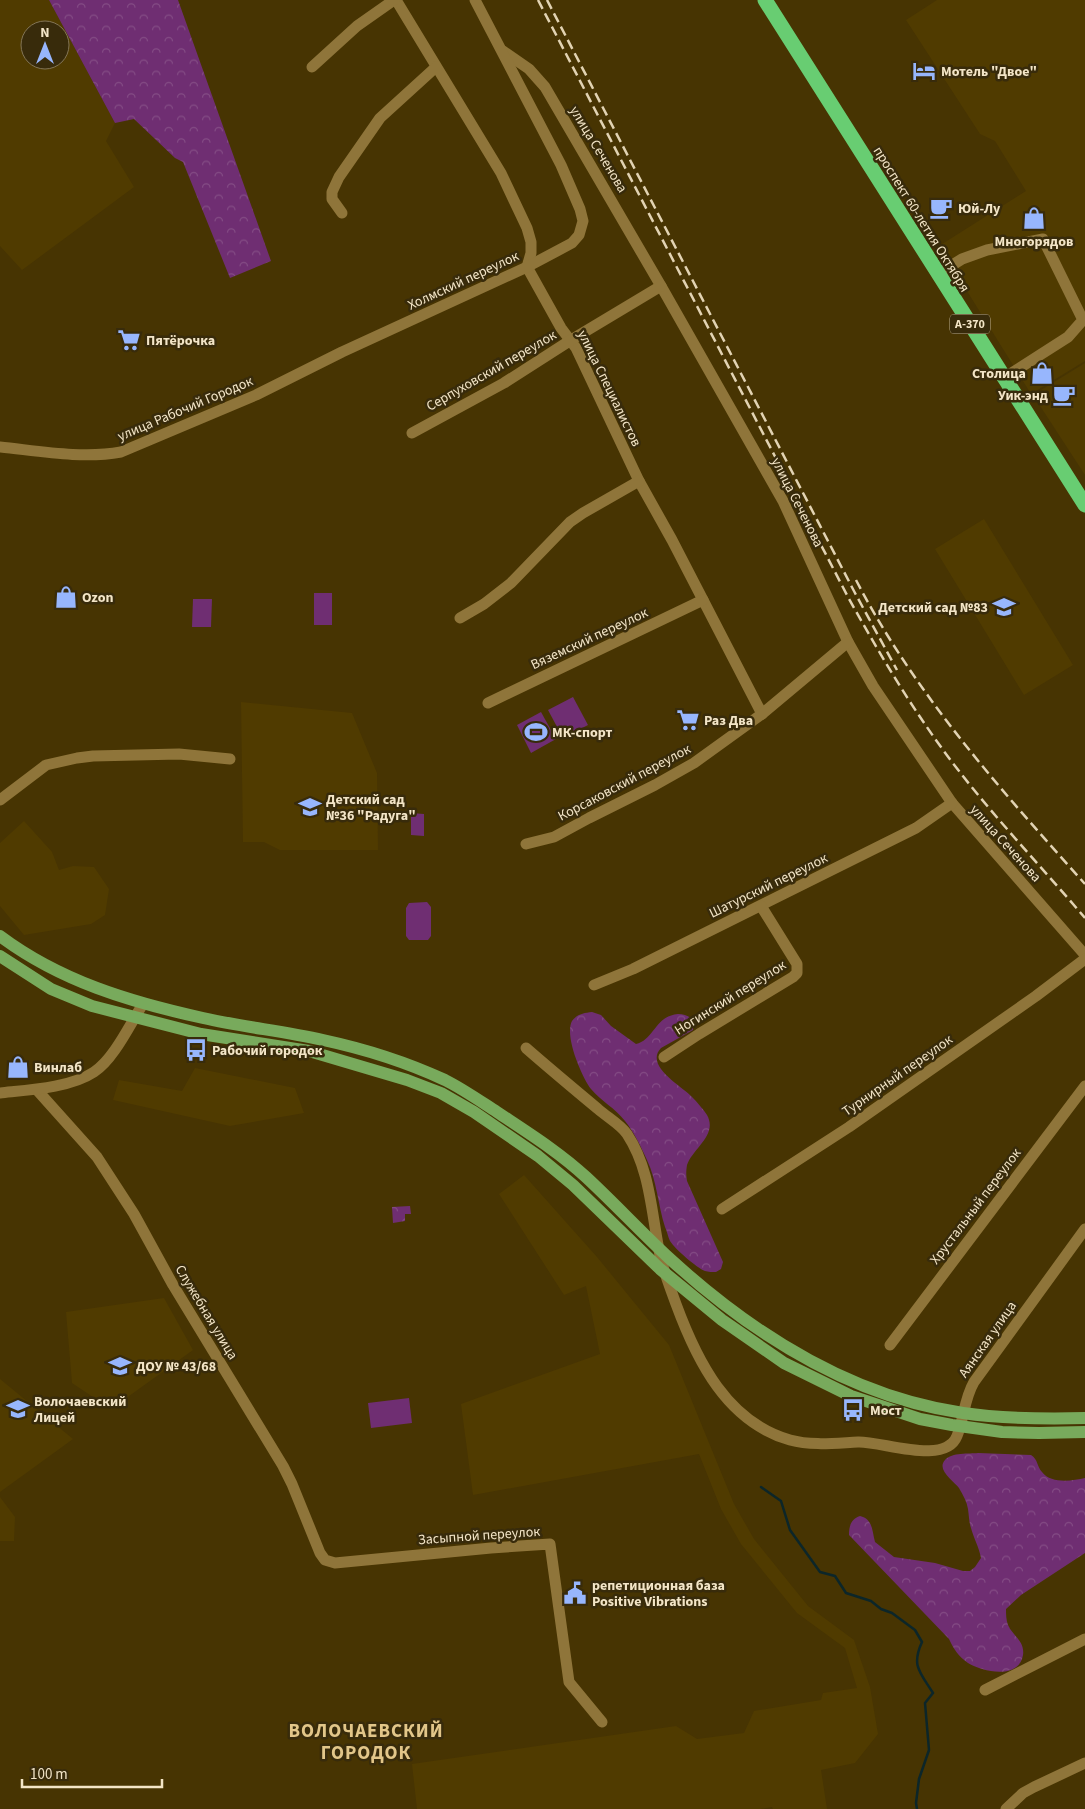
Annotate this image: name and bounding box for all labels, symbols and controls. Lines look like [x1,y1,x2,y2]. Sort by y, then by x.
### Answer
north arrow [20,20,70,70]
text: N [40,23,50,43]
hotel icon: Мотель "Двое" [911,58,937,84]
place label: Мотель "Двое" [941,62,1037,82]
street label: улица Сеченова [564,102,632,197]
street label: проспект 60-летия Октября [868,143,974,296]
cafe icon: Юй-Лу [928,195,954,221]
place label: Юй-Лу [958,199,1001,219]
shop icon: Многорядов [1021,205,1047,231]
place label: Многорядов [995,232,1073,252]
street label: Холмский переулок [404,246,522,315]
road number: А-370 [950,314,990,334]
street label: Серпуховский переулок [423,325,560,416]
supermarket icon: Пятёрочка [116,327,142,353]
street label: улица Специалистов [572,327,646,450]
place label: Пятёрочка [146,331,215,351]
shop icon: Столица [1029,360,1055,386]
place label: Столица [972,364,1026,384]
street label: улица Рабочий Городок [115,371,256,447]
cafe icon: Уик-энд [1051,382,1077,408]
place label: Уик-энд [998,386,1049,406]
street label: улица Сеченова [766,454,828,551]
shop icon: Ozon [53,584,79,610]
place label: Ozon [82,588,113,608]
school or university icon: Детский сад №83 [991,594,1017,620]
place label: Детский сад №83 [878,598,988,618]
street label: Вяземский переулок [528,603,651,675]
supermarket icon: Раз Два [675,707,701,733]
place label: Раз Два [704,711,753,731]
sports icon: МК-спорт [523,719,549,745]
place label: МК-спорт [552,723,612,743]
street label: Корсаковский переулок [555,739,694,826]
place label: Детский сад №36 "Радуга" [326,790,416,826]
school or university icon: Детский сад №36 "Радуга" [297,794,323,820]
street label: улица Сеченова [965,800,1046,887]
street label: Шатурский переулок [706,848,831,923]
street label: Ногинский переулок [671,955,790,1040]
street label: Турнирный переулок [838,1030,957,1122]
bus stop icon: Рабочий городок [183,1037,209,1063]
place label: Рабочий городок [212,1041,323,1061]
shop icon: Винлаб [5,1054,31,1080]
place label: Винлаб [34,1058,82,1078]
street label: Хрустальный переулок [925,1144,1026,1269]
street label: Служебная улица [170,1261,242,1364]
street label: Аянская улица [954,1297,1022,1382]
school or university icon: ДОУ № 43/68 [107,1353,133,1379]
place label: ДОУ № 43/68 [136,1357,216,1377]
place label: Волочаевский Лицей [33,1392,126,1428]
school or university icon: Волочаевский Лицей [5,1396,31,1422]
bus stop icon: Мост [840,1397,866,1423]
place label: Мост [870,1401,902,1421]
street label: Засыпной переулок [417,1522,541,1550]
place label: репетиционная база Positive Vibrations [592,1576,725,1612]
public building icon: репетиционная база Positive Vibrations [562,1580,588,1606]
district label: ВОЛОЧАЕВСКИЙ ГОРОДОК [289,1718,443,1767]
scale bar [22,1756,162,1788]
text: 100 m [30,1764,68,1785]

